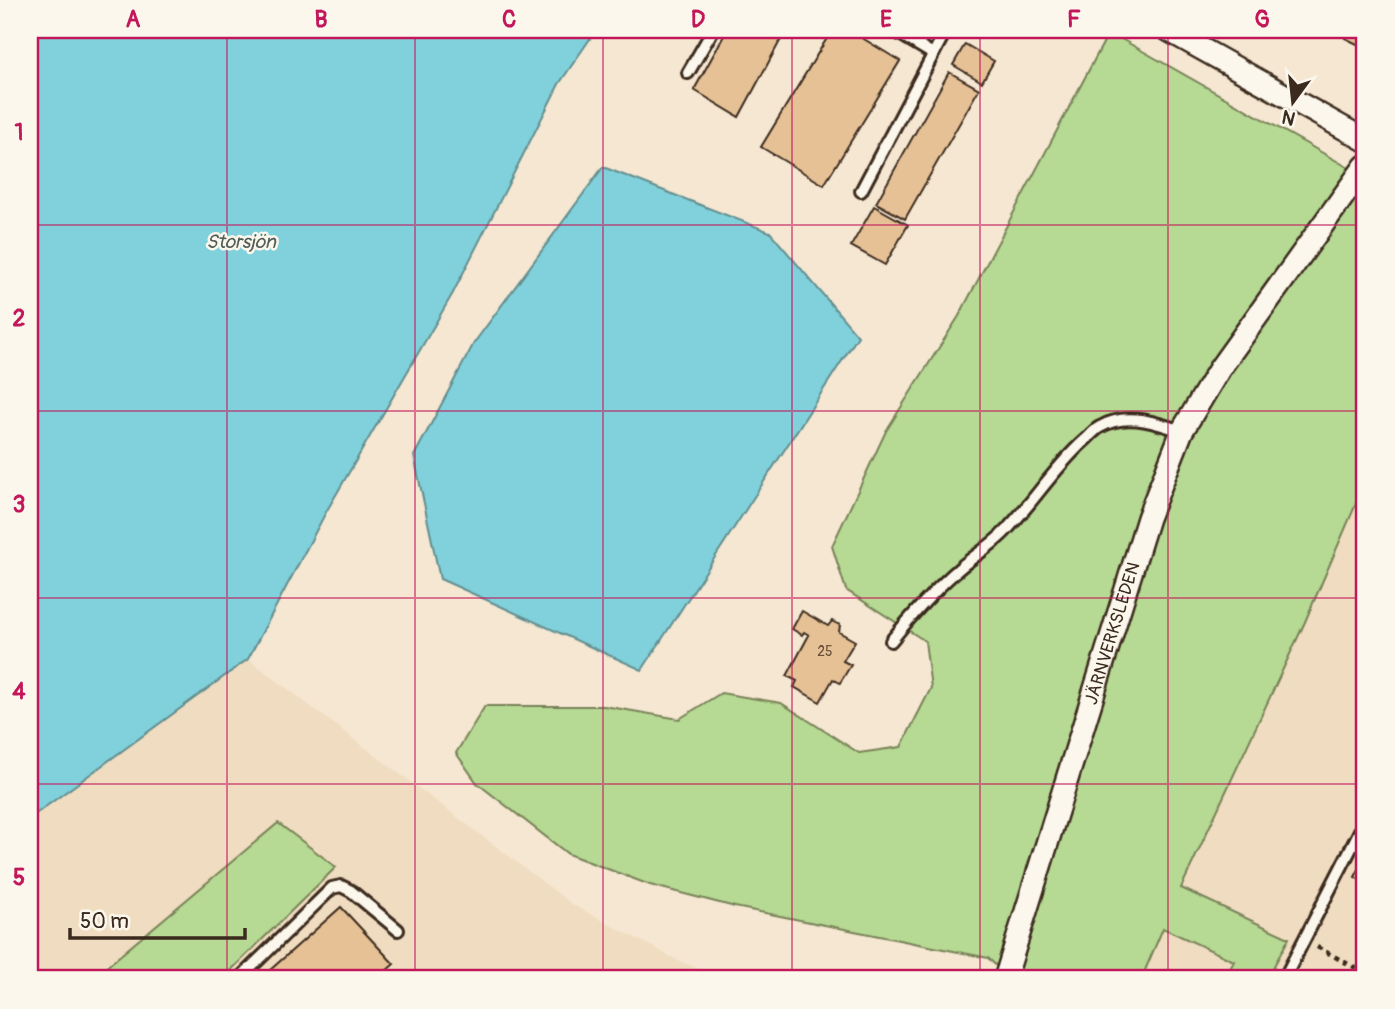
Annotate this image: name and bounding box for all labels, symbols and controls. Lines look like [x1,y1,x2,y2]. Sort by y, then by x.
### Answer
text: A [126,5,141,34]
text: B [314,5,328,34]
text: C [502,5,516,34]
text: D [691,5,705,34]
text: E [880,5,892,34]
text: F [1067,5,1081,34]
text: G [1254,5,1270,34]
north arrow [1258,66,1328,136]
text: N [1279,104,1298,131]
text: 1 [15,118,24,147]
water label: Storsjön [206,230,277,254]
text: 2 [13,304,26,333]
text: 3 [13,490,25,519]
street label: JÄRNVERKSLEDEN [1080,559,1146,708]
house number: 25 [817,643,833,660]
text: 4 [12,677,26,706]
text: 5 [13,863,25,892]
scale bar [70,897,245,941]
text: 50 m [80,908,129,935]

